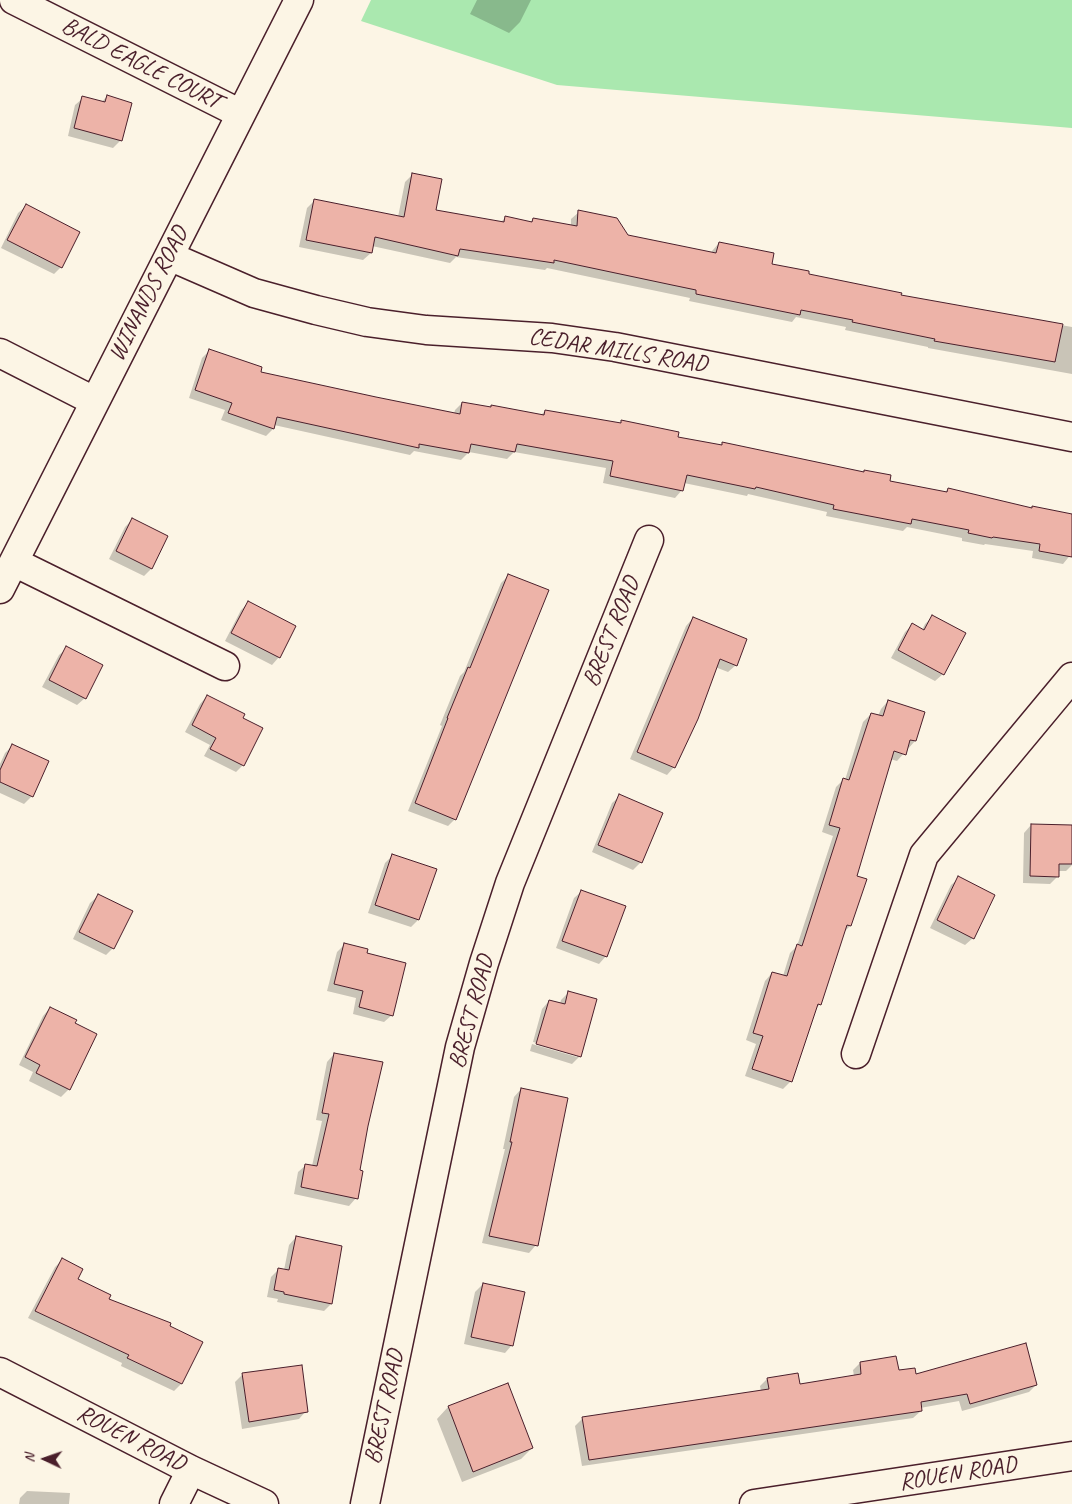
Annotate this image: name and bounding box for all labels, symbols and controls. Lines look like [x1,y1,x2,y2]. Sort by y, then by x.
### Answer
street label: BALD EAGLE COURT [57,11,225,117]
street label: WINANDS ROAD [103,222,195,366]
street label: CEDAR MILLS ROAD [527,323,709,379]
street label: BREST ROAD [577,573,647,691]
street label: BREST ROAD [443,952,501,1072]
street label: BREST ROAD [359,1347,411,1467]
street label: ROUEN ROAD [72,1399,190,1479]
north arrow [20,1434,70,1484]
street label: ROUEN ROAD [897,1451,1019,1497]
text: N [21,1453,38,1463]

